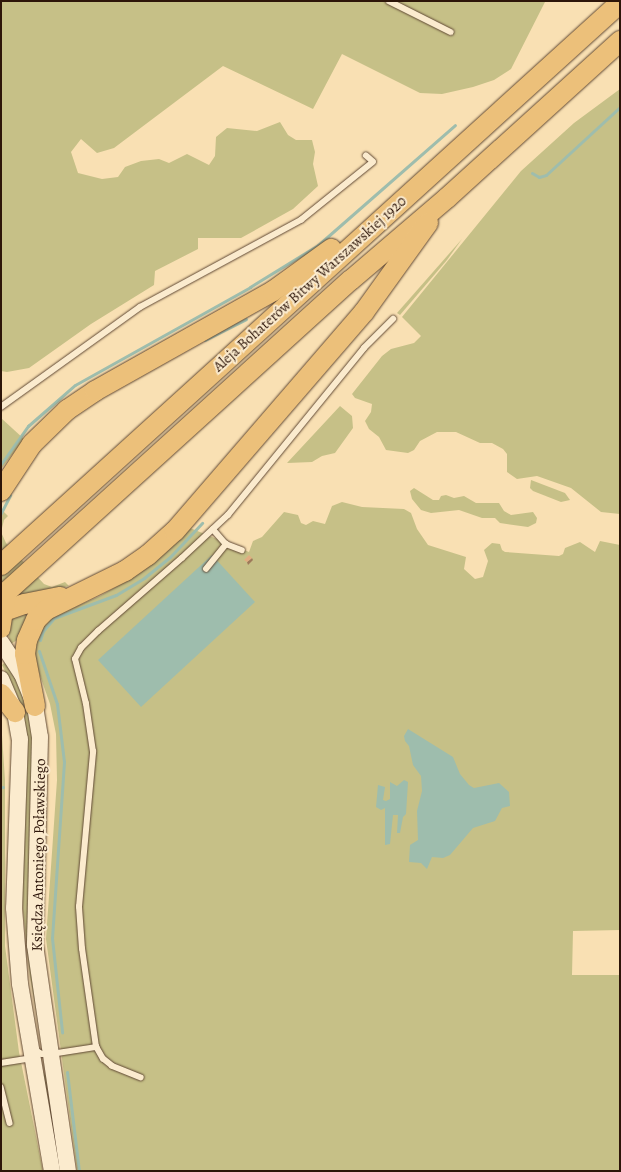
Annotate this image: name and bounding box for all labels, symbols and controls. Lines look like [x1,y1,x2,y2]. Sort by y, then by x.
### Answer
street label: Aleja Bohaterów Bitwy Warszawskiej 1920 [210,192,410,376]
street label: Księdza Antoniego Poławskiego [28,758,50,952]

